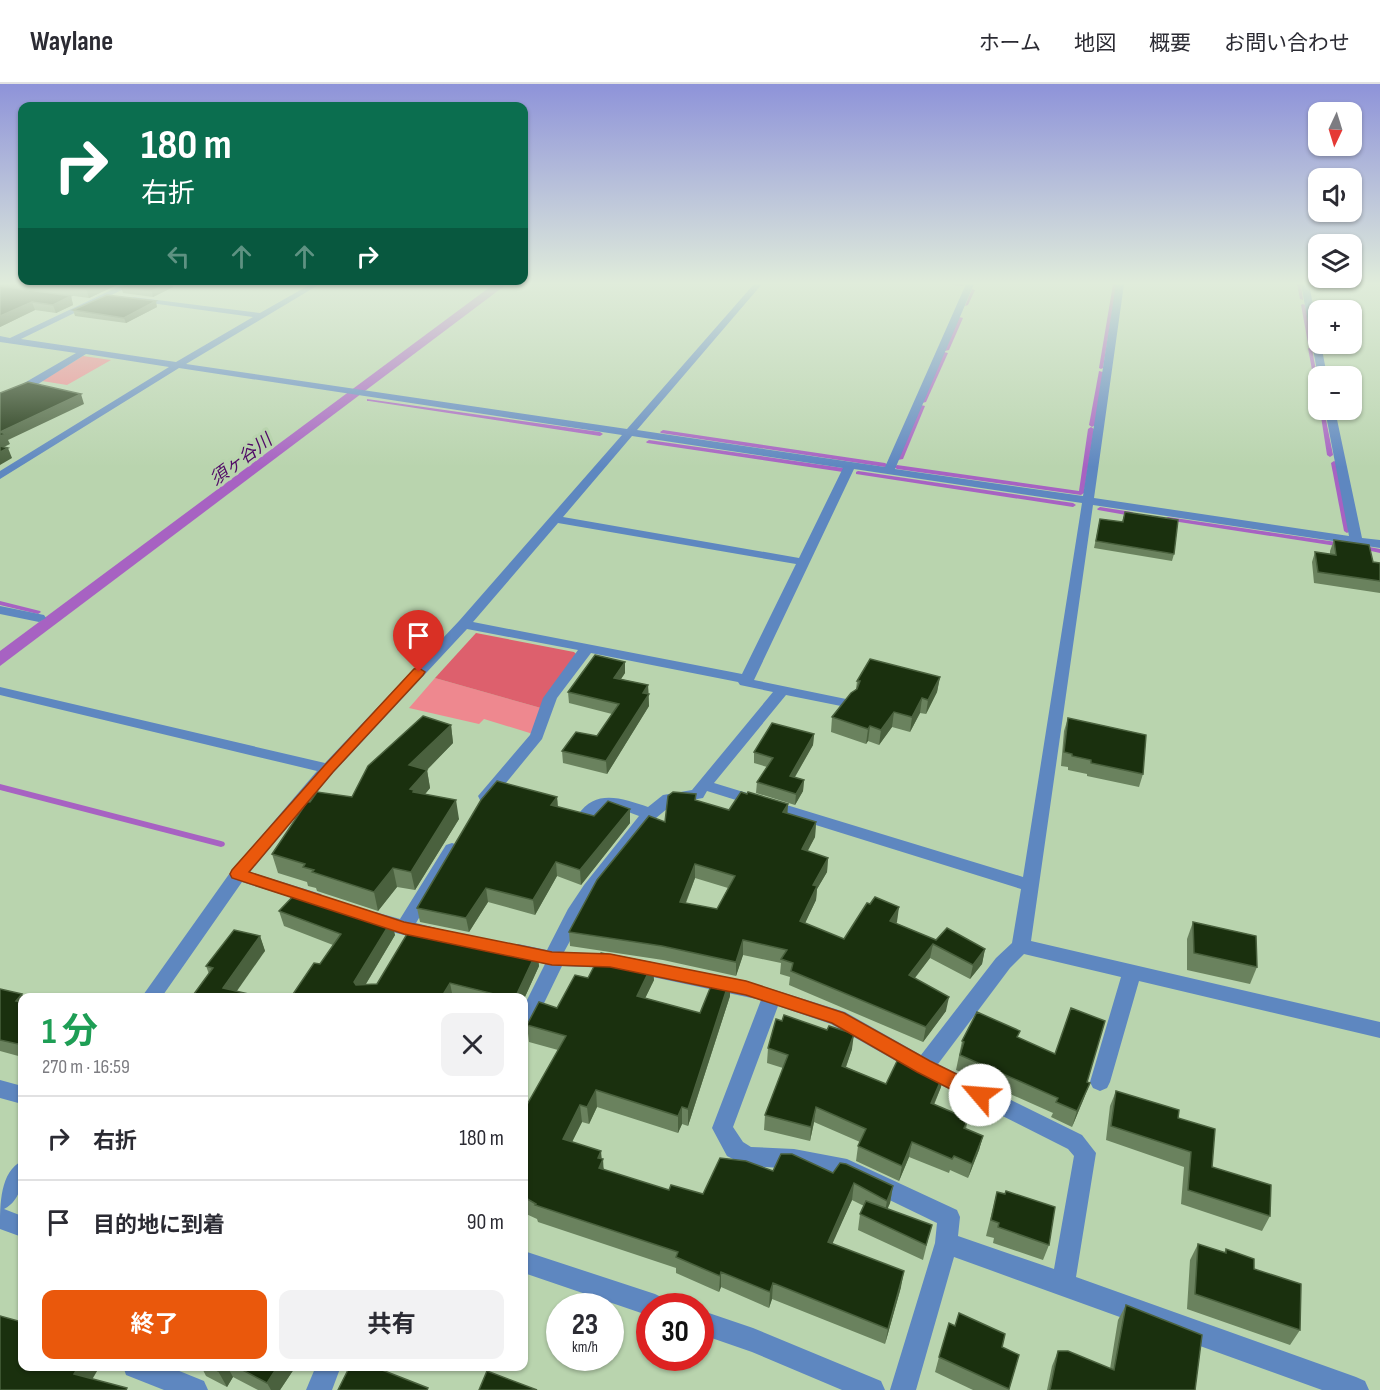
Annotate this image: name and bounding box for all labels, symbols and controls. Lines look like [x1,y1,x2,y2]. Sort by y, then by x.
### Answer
text: Waylane [30,25,113,58]
text: ホーム [979,31,1041,56]
text: 地図 [1074,31,1116,56]
text: 概要 [1149,31,1191,56]
text: お問い合わせ [1224,31,1350,56]
north arrow [1308,102,1362,156]
map controls [1308,102,1362,420]
text: 180 m [141,120,232,171]
icon: right [42,126,120,204]
button: sound [1308,168,1362,222]
text: 右折 [141,178,195,210]
button: layers [1308,234,1362,288]
icon: left [162,240,195,273]
icon: ahead [225,240,258,273]
icon: ahead [288,240,321,273]
icon: right [351,240,384,273]
button: + [1308,300,1362,354]
button: − [1308,366,1362,420]
water label: 須ヶ谷川 [206,429,278,490]
pin [393,610,444,672]
icon: arrive [402,619,435,652]
text: 1 分 [42,1011,98,1054]
button: close [441,1013,504,1076]
text: 270 m · 16:59 [42,1055,130,1079]
position arrow [948,1063,1012,1127]
icon: right [42,1122,75,1155]
text: 180 m [459,1125,504,1152]
text: 右折 [93,1128,137,1155]
icon: arrive [42,1206,75,1239]
text: 90 m [467,1209,504,1236]
text: 目的地に到着 [93,1212,225,1239]
button: 終了 [42,1290,267,1359]
button: 共有 [279,1290,504,1359]
speed limit sign: 30 [636,1293,714,1371]
text: 23 [572,1307,598,1343]
text: km/h [572,1338,598,1357]

